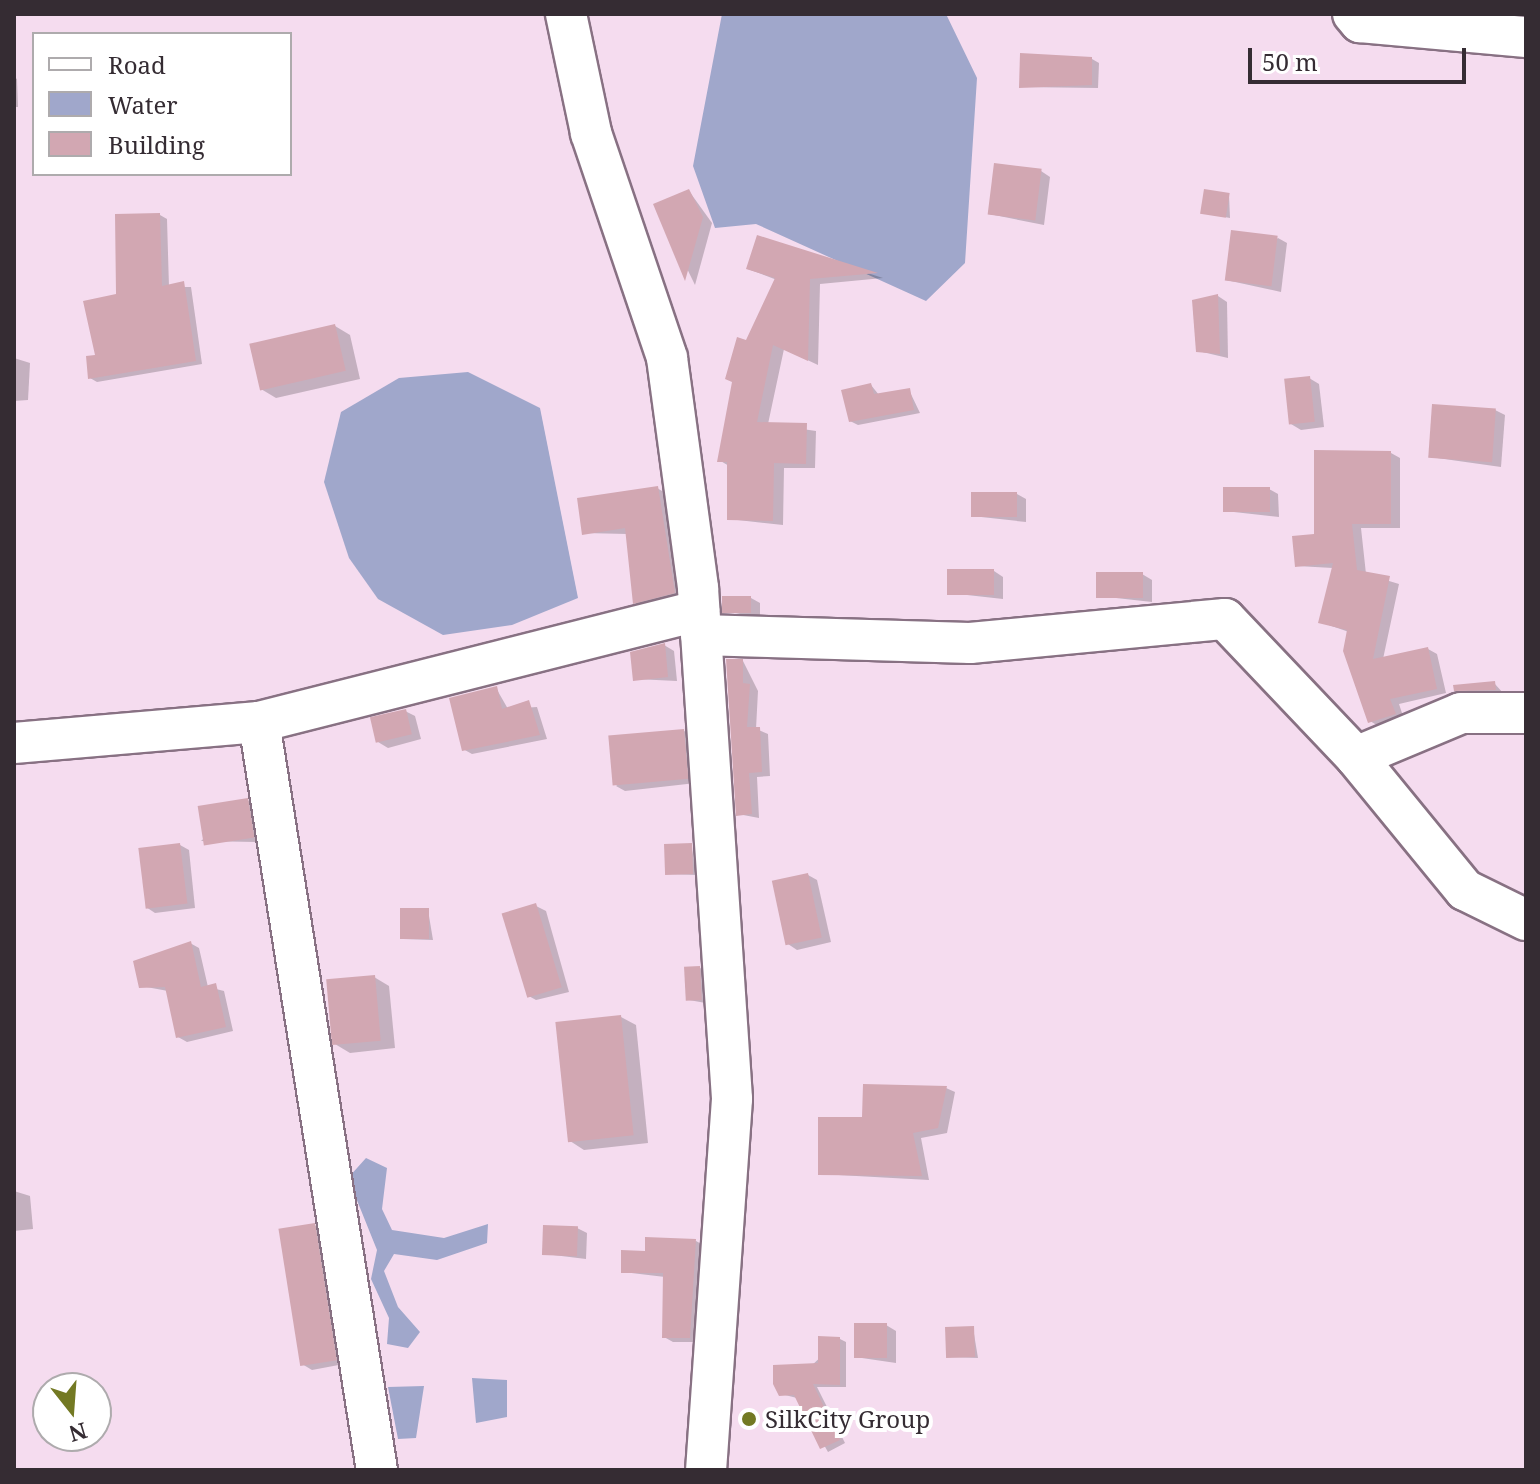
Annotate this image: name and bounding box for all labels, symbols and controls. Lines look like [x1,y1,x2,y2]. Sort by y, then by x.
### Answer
legend [32,32,292,176]
scale bar [1252,32,1470,82]
text: 50 m [1262,45,1318,78]
text: Road [108,48,166,81]
text: Water [108,88,178,121]
text: Building [108,128,205,161]
north arrow [32,1372,112,1452]
place label: SilkCity Group [765,1405,930,1433]
marker: SilkCity Group [740,1410,758,1428]
text: N [66,1416,91,1450]

